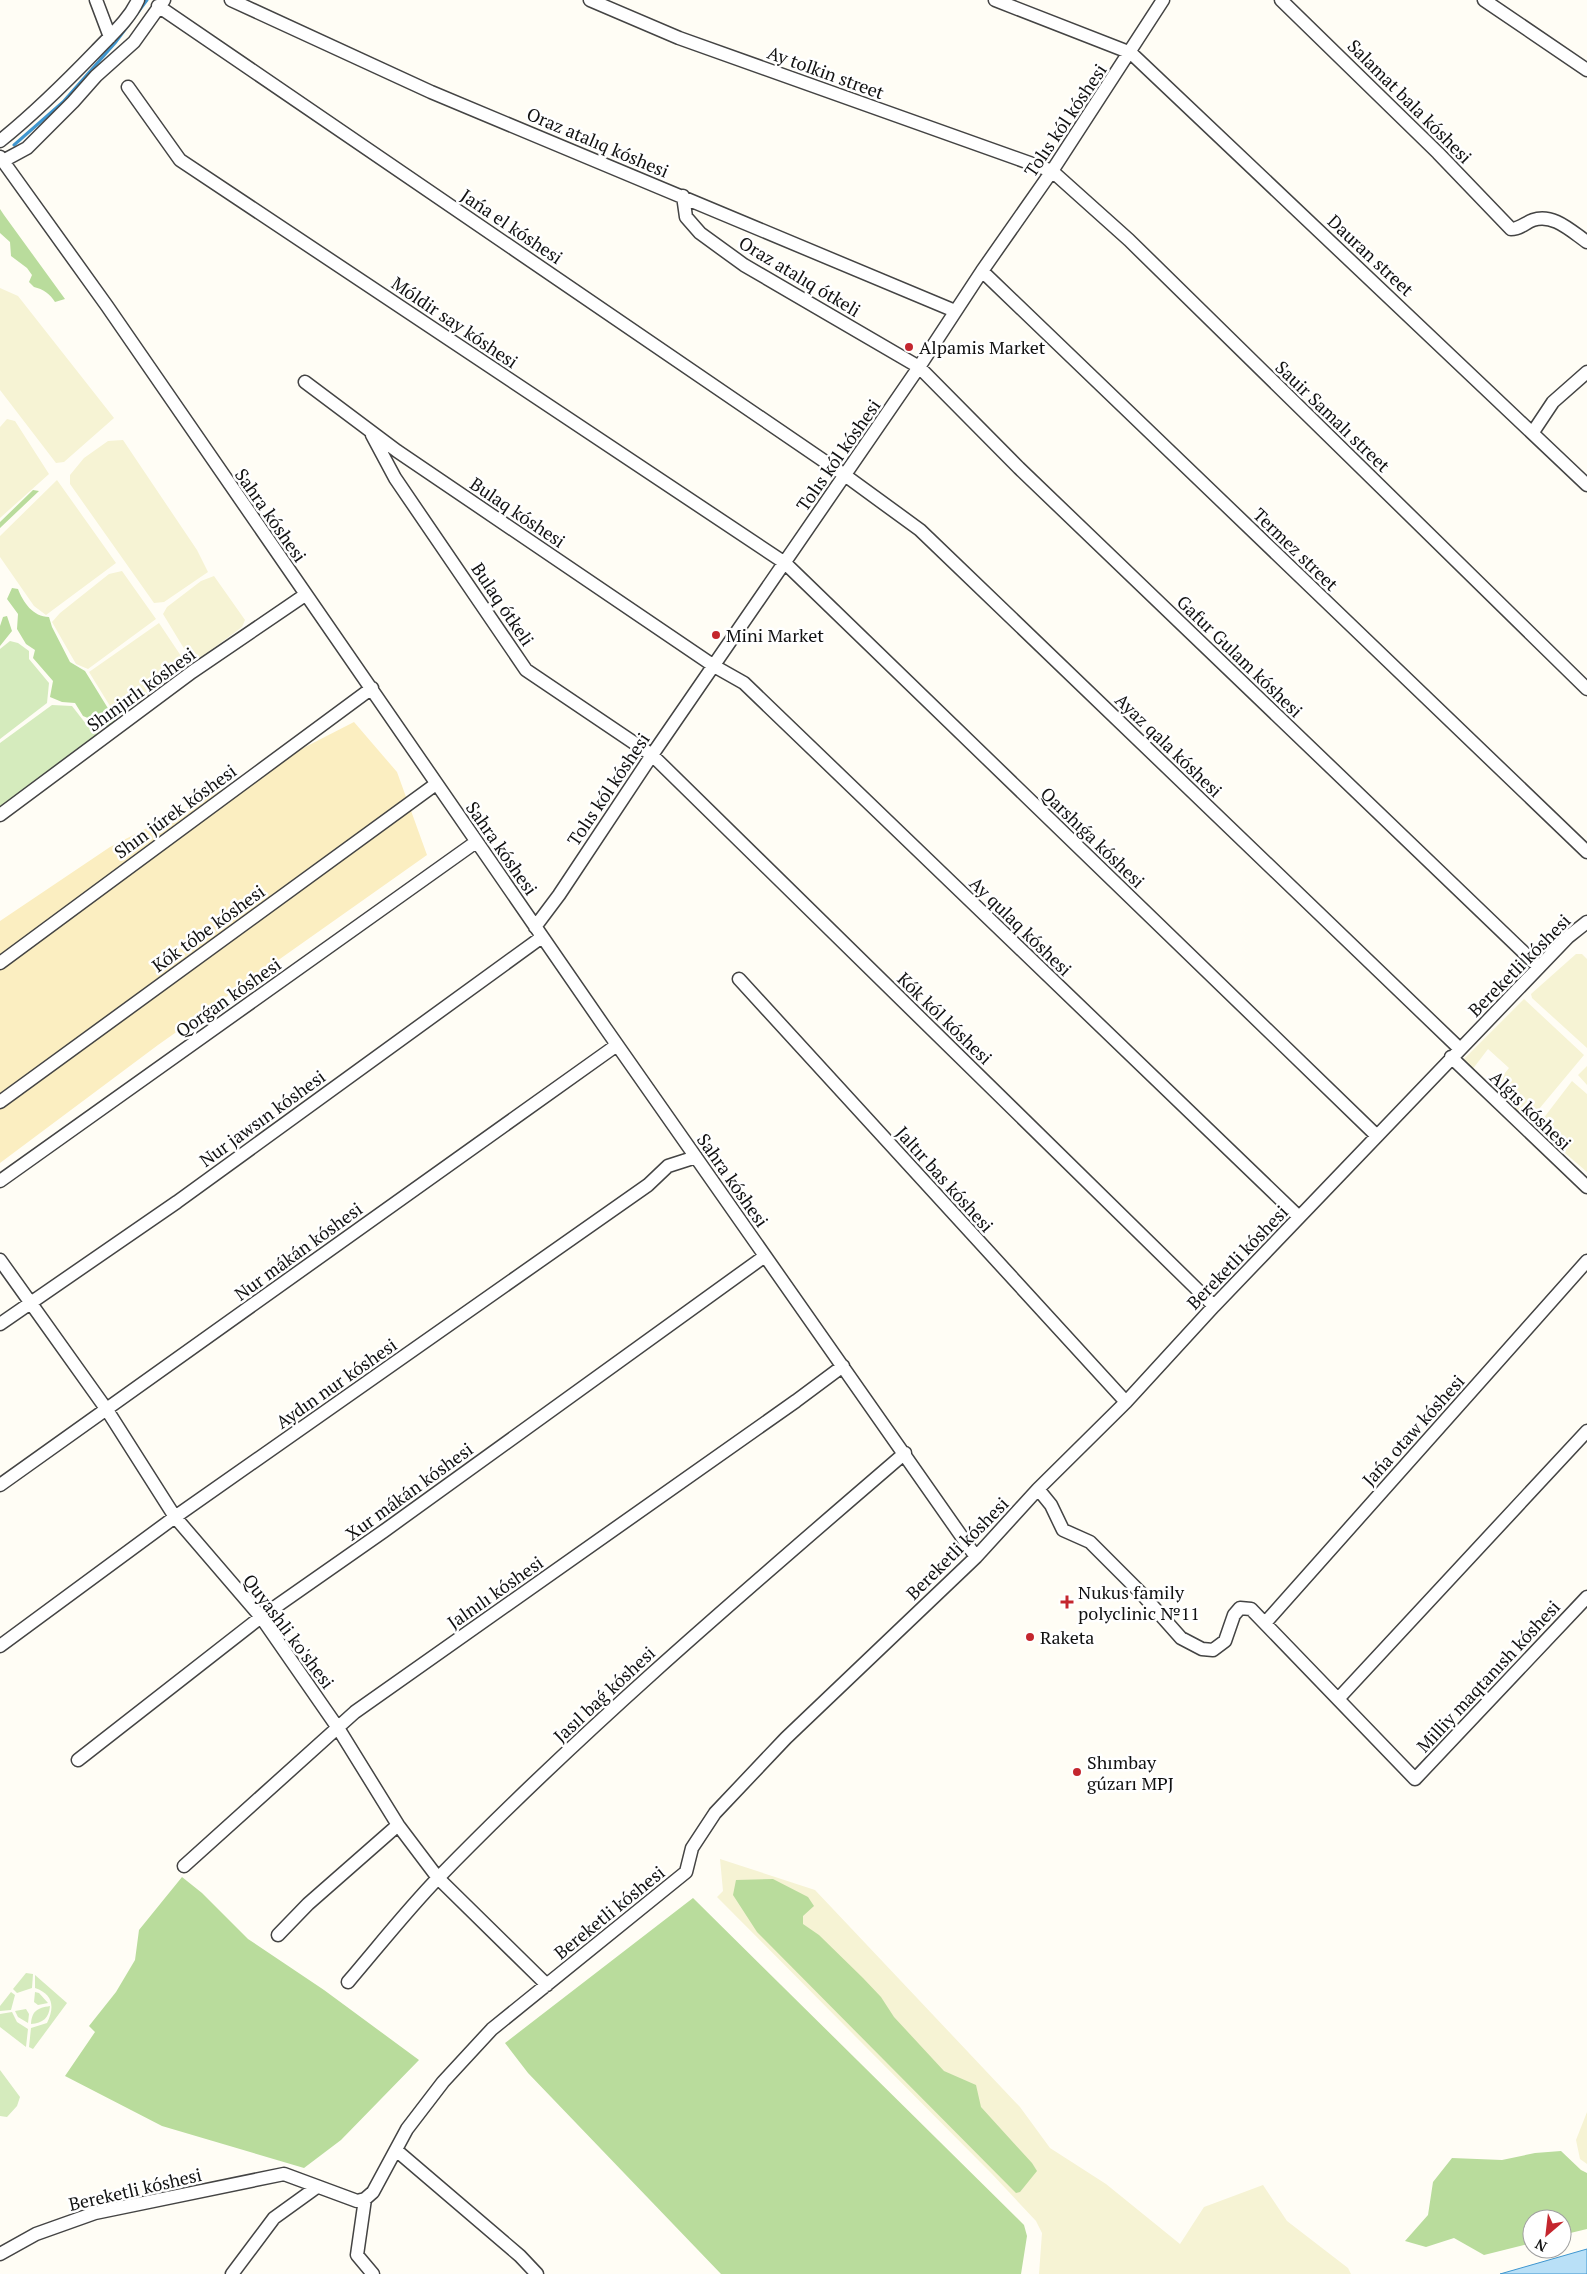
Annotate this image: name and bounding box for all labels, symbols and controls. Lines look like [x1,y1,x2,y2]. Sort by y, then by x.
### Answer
street label: Salamat bala kóshesi [1343,34,1477,168]
street label: Ay tolkin street [764,40,888,104]
street label: Tolıs kól kóshesi [1018,59,1112,181]
street label: Oraz atalıq kóshesi [523,101,673,183]
street label: Jańa el kóshesi [456,183,568,269]
street label: Dauran street [1323,209,1419,301]
street label: Oraz atalıq ótkeli [735,230,865,322]
street label: Móldir say kóshesi [387,271,523,373]
place label: Alpamis Market [919,335,1046,359]
marker: Alpamis Market [903,341,915,353]
street label: Sauir Samalı street [1271,355,1396,477]
street label: Tolıs kól kóshesi [790,394,886,516]
street label: Sahra kóshesi [230,463,312,567]
street label: Bulaq kóshesi [466,471,570,553]
street label: Termez street [1248,502,1344,596]
street label: Bulaq ótkeli [466,558,540,650]
street label: Gafur Gulam kóshesi [1172,590,1308,722]
place label: Mini Market [726,623,824,647]
marker: Mini Market [710,629,722,641]
street label: Shınjırlı kóshesi [82,641,200,737]
street label: Ayaz qala kóshesi [1110,688,1228,802]
street label: Tolıs kól kóshesi [561,728,655,850]
street label: Shın júrek kóshesi [109,759,241,863]
street label: Qarshıǵa kóshesi [1036,781,1150,893]
street label: Sahra kóshesi [461,796,543,900]
street label: Ay qulaq kóshesi [965,871,1077,981]
street label: Kók tóbe kóshesi [147,879,269,977]
street label: Bereketli kóshesi [1463,909,1575,1021]
street label: Qorǵan kóshesi [171,952,285,1042]
street label: Kók kól kóshesi [892,967,998,1069]
street label: Nur jawsın kóshesi [194,1064,330,1172]
street label: Alǵıs kóshesi [1485,1065,1577,1155]
street label: Jaltır bas kóshesi [891,1121,999,1237]
street label: Sahra kóshesi [692,1128,774,1232]
street label: Nur mákán kóshesi [229,1196,367,1306]
street label: Bereketli kóshesi [1181,1200,1293,1314]
street label: Aydın nur kóshesi [271,1332,401,1434]
street label: Jańa otaw kóshesi [1357,1369,1469,1491]
street label: Xur mákán kóshesi [341,1437,477,1545]
street label: Bereketli kóshesi [901,1492,1013,1604]
street label: Jalnılı kóshesi [442,1550,548,1634]
street label: Quyashli ko'shesi [238,1569,340,1693]
place label: Nukus family polyclinic №11 [1078,1580,1200,1625]
marker: Nukus family polyclinic №11 [1060,1595,1074,1609]
street label: Milliy maqtanısh kóshesi [1411,1595,1565,1757]
place label: Raketa [1040,1625,1094,1649]
marker: Raketa [1024,1631,1036,1643]
street label: Jasıl baǵ kóshesi [548,1641,660,1747]
place label: Shımbay gúzarı MPJ [1087,1750,1174,1795]
marker: Shımbay gúzarı MPJ [1071,1766,1083,1778]
street label: Bereketli kóshesi [549,1860,669,1964]
street label: Bereketli kóshesi [66,2162,204,2216]
north arrow [1522,2209,1572,2259]
text: N [1531,2235,1550,2257]

